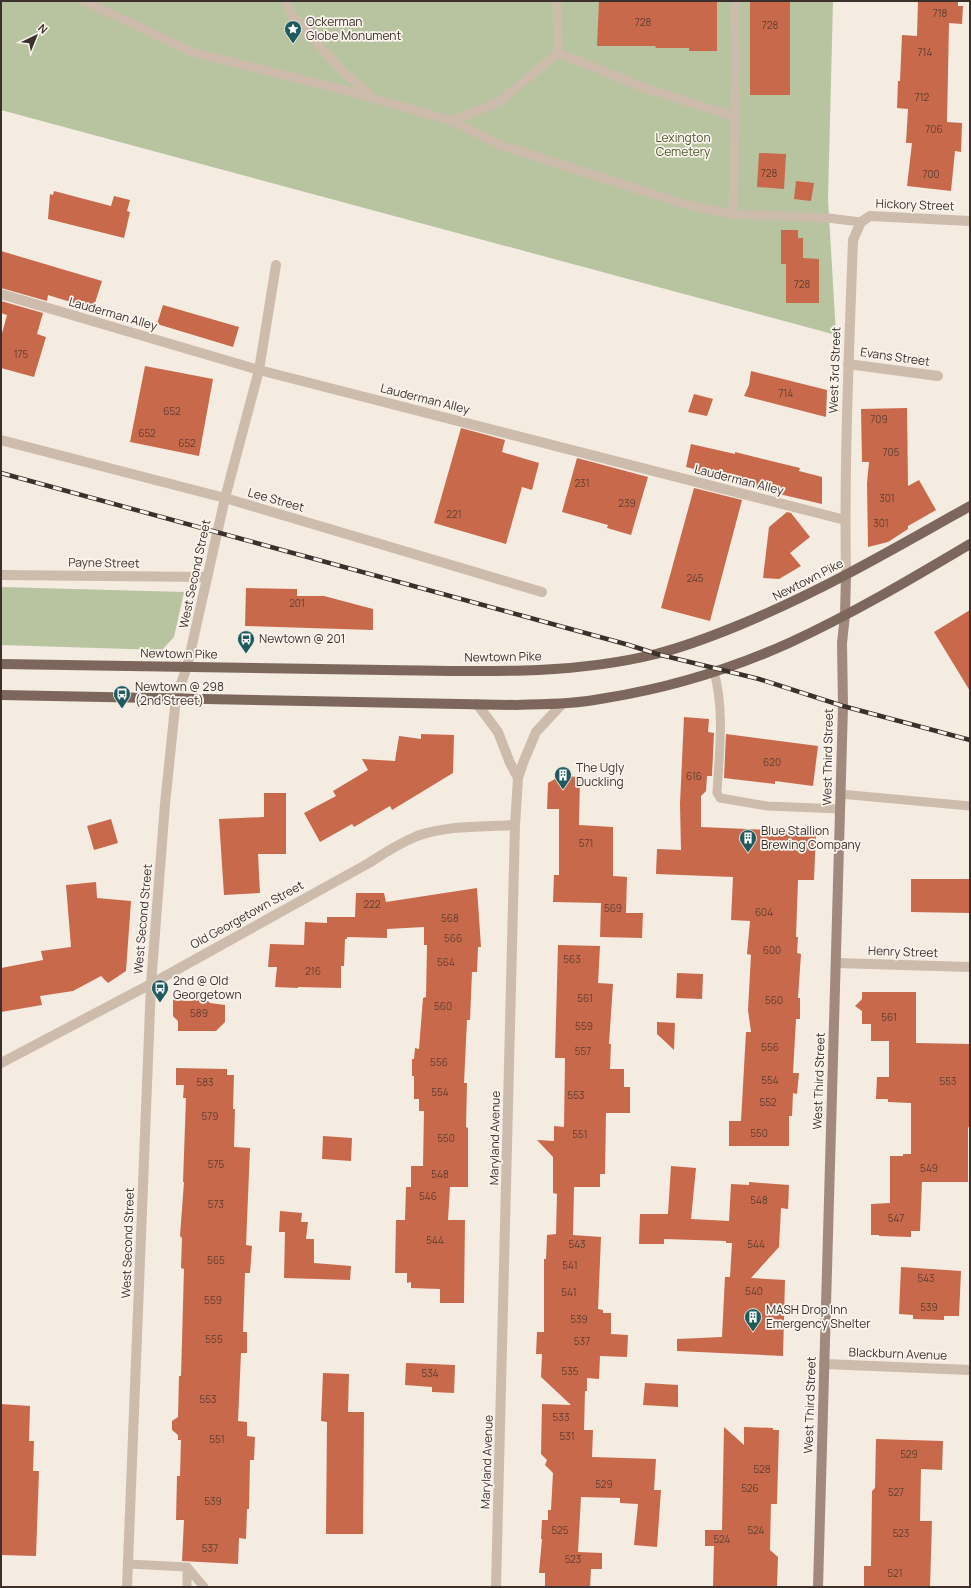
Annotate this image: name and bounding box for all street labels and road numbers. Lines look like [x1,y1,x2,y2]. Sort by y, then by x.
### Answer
street label: Hickory Street [875,195,955,214]
street label: Lauderman Alley [67,293,160,334]
street label: West 3rd Street [824,326,845,414]
street label: Evans Street [859,343,931,370]
street label: Lauderman Alley [379,379,472,418]
street label: Lauderman Alley [693,460,786,499]
street label: Lee Street [246,483,306,516]
street label: West Second Street [175,518,214,630]
street label: Payne Street [68,553,140,572]
street label: Newtown Pike [769,554,846,605]
street label: Newtown Pike [140,644,218,663]
street label: Newtown Pike [464,647,542,666]
street label: West Third Street [818,708,837,806]
street label: West Second Street [129,863,156,975]
street label: Old Georgetown Street [187,876,307,953]
street label: Henry Street [868,942,939,961]
street label: West Third Street [808,1032,829,1130]
street label: Maryland Avenue [485,1091,504,1185]
street label: West Second Street [117,1187,138,1299]
street label: Blackburn Avenue [848,1343,948,1364]
street label: West Third Street [799,1356,820,1454]
street label: Maryland Avenue [476,1414,497,1509]

